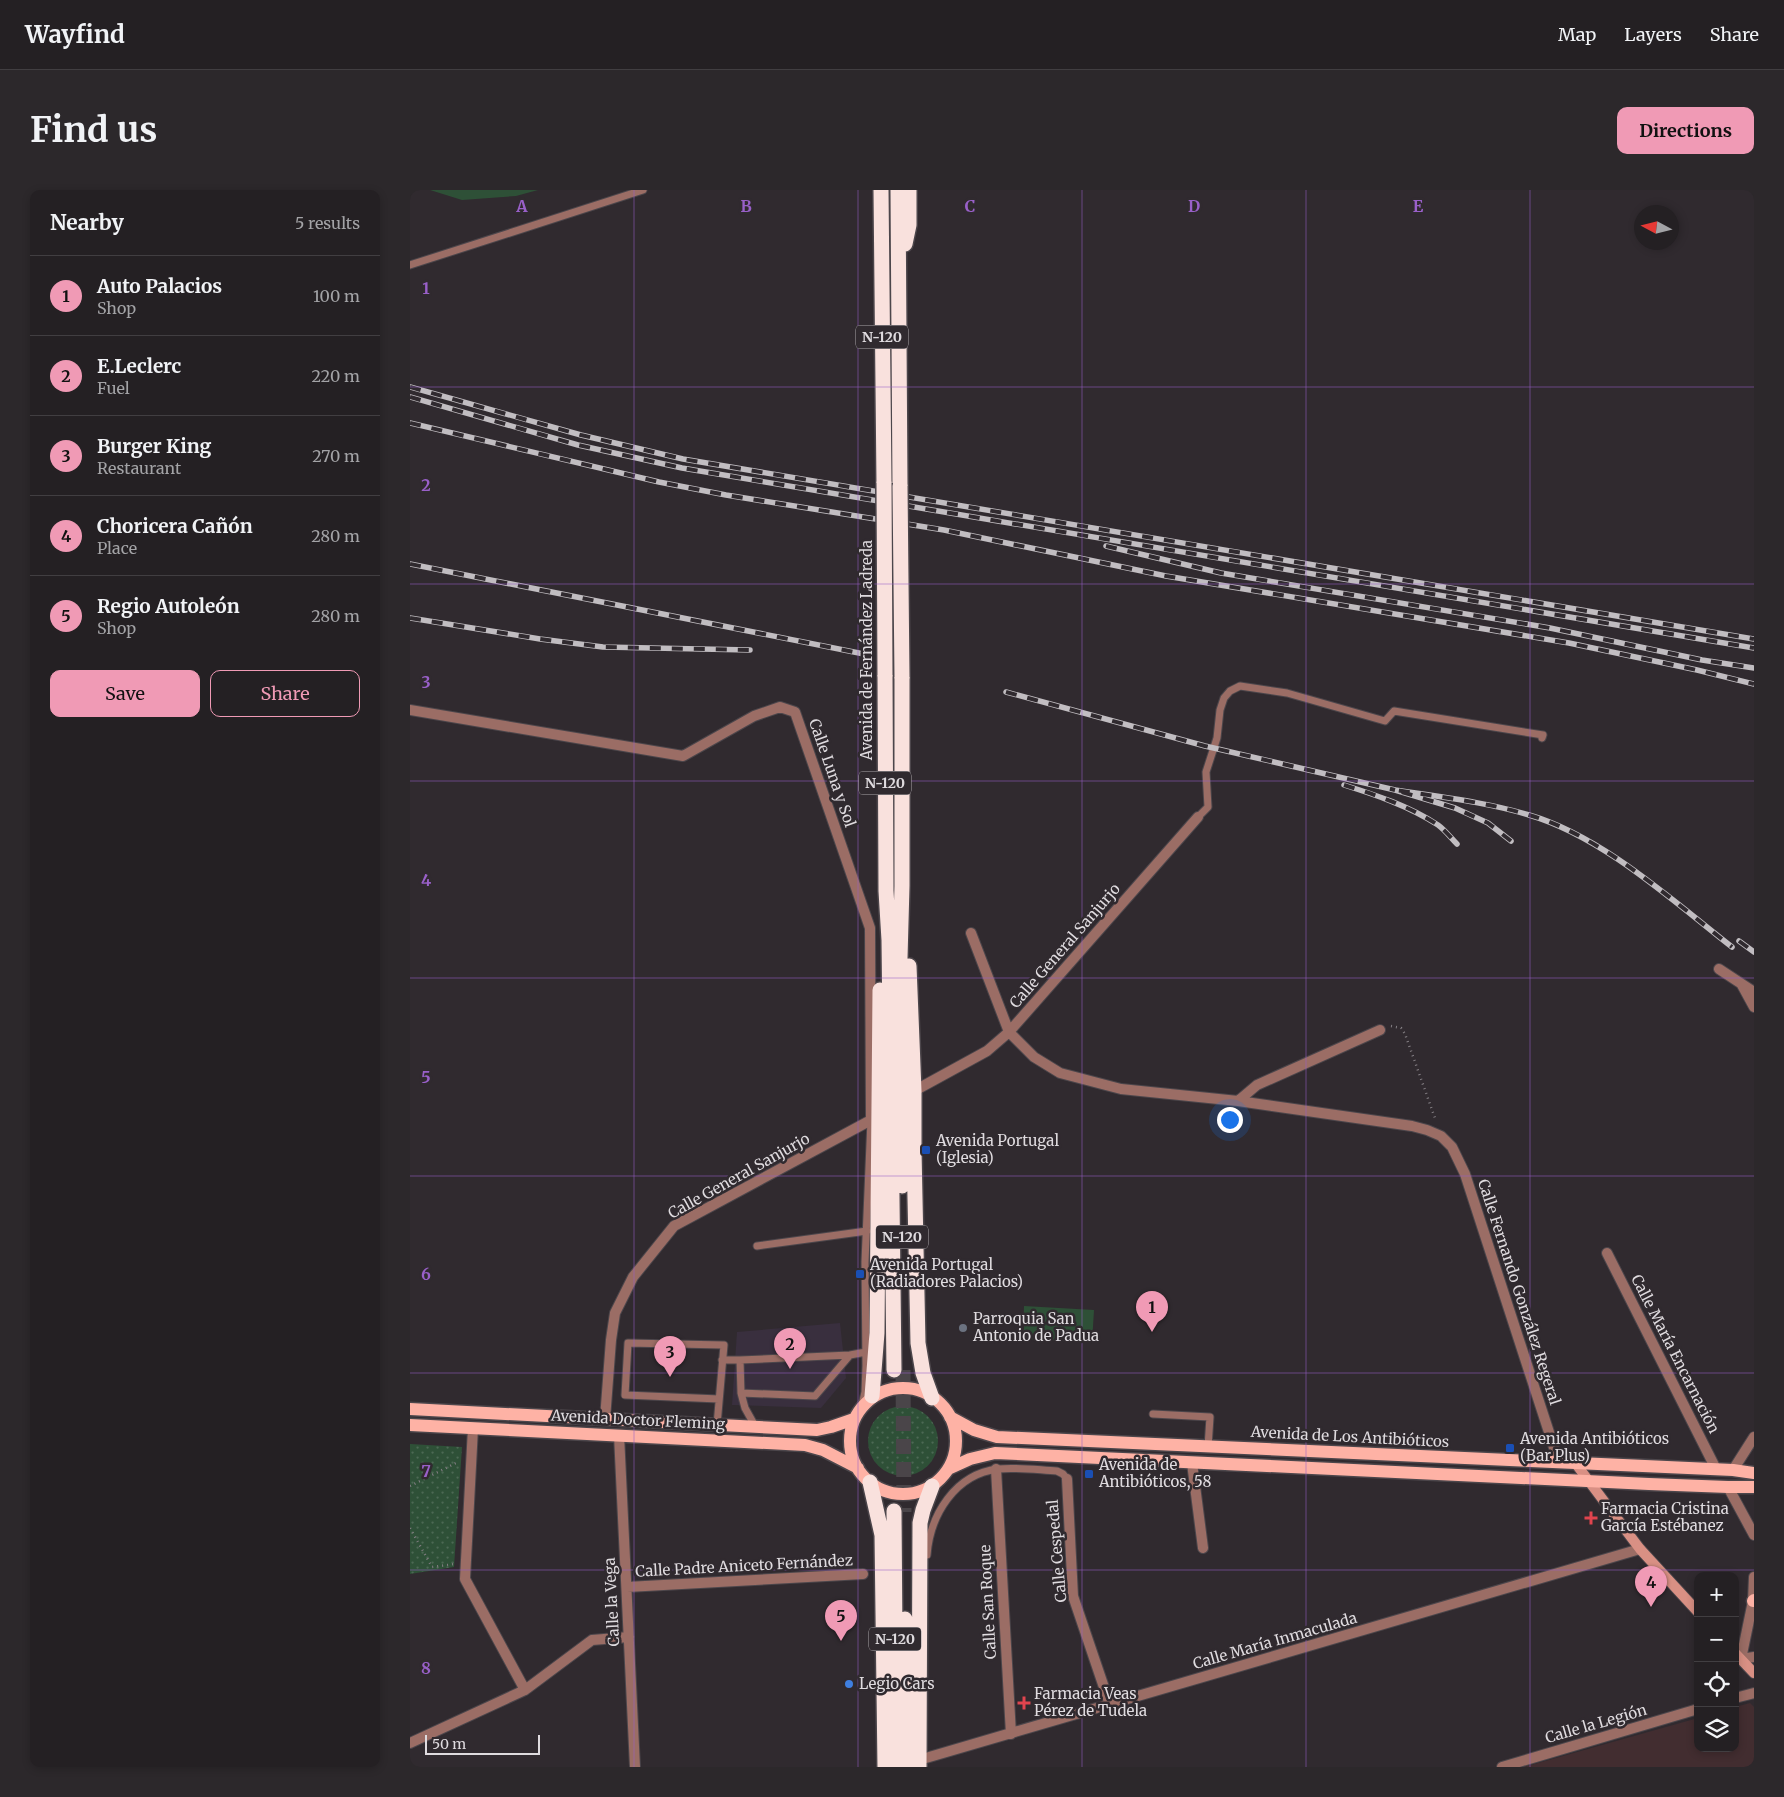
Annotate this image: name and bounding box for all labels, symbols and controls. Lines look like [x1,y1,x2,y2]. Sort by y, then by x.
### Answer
text: Wayfind [25,19,125,50]
text: Map [1558,23,1596,46]
text: Layers [1624,23,1682,46]
text: Share [1710,23,1759,46]
button: Directions [1617,107,1754,154]
text: Find us [30,108,157,152]
text: A [515,196,528,216]
text: B [740,196,752,216]
text: C [965,196,975,216]
text: D [1188,196,1200,216]
text: E [1413,196,1424,216]
north arrow [1634,205,1679,250]
text: Nearby [50,209,124,236]
text: 5 results [295,213,360,233]
text: Auto Palacios [97,274,222,298]
text: 1 [422,278,430,298]
text: 1 [62,286,70,306]
text: 100 m [313,286,360,306]
text: Shop [97,298,136,318]
road number: N-120 [856,326,908,348]
text: E.Leclerc [97,354,181,378]
text: 2 [61,366,71,386]
text: 220 m [312,366,360,386]
text: Fuel [97,378,130,398]
text: Burger King [97,434,211,458]
text: 3 [61,446,71,466]
text: 270 m [312,446,360,466]
text: Restaurant [97,458,181,478]
text: 2 [421,475,431,495]
text: Choricera Cañón [97,514,253,538]
text: 4 [61,526,71,546]
text: 280 m [311,526,360,546]
text: Place [97,538,137,558]
street label: Avenida de Fernández Ladreda [857,540,876,761]
text: Regio Autoleón [97,594,240,618]
text: 5 [61,606,71,626]
text: 280 m [311,606,360,626]
text: Shop [97,618,136,638]
button: Save [50,670,200,717]
button: Share [210,670,360,717]
text: 3 [421,672,431,692]
street label: Calle Luna y Sol [805,716,860,830]
road number: N-120 [859,772,911,794]
text: 4 [421,870,431,890]
street label: Calle General Sanjurjo [1005,879,1124,1012]
text: 5 [421,1067,431,1087]
your location [1217,1107,1243,1133]
street label: Calle General Sanjurjo [665,1129,813,1222]
place label: Avenida Portugal (Iglesia) [935,1131,1059,1167]
marker: Avenida Portugal (Iglesia) [920,1144,932,1156]
street label: Calle Fernando González Regeral [1474,1177,1565,1408]
road number: N-120 [876,1226,928,1248]
place label: Avenida Portugal (Radiadores Palacios) [869,1255,1023,1291]
text: 6 [421,1264,431,1284]
marker: Avenida Portugal (Radiadores Palacios) [854,1268,866,1280]
street label: Calle María Encarnación [1627,1271,1724,1436]
pin: 1 [1136,1291,1168,1332]
place label: Parroquia San Antonio de Padua [972,1309,1099,1345]
marker: Parroquia San Antonio de Padua [957,1322,969,1334]
pin: 2 [774,1328,806,1369]
pin: 3 [654,1336,686,1377]
street label: Avenida Doctor Fleming [549,1405,726,1434]
street label: Avenida de Los Antibióticos [1249,1422,1450,1451]
place label: Avenida Antibióticos (Bar Plus) [1519,1429,1669,1465]
marker: Avenida Antibióticos (Bar Plus) [1504,1442,1516,1454]
place label: Avenida de Antibióticos, 58 [1098,1455,1212,1491]
text: 7 [421,1461,431,1481]
marker: Avenida de Antibióticos, 58 [1083,1468,1095,1480]
street label: Calle Cespedal [1043,1498,1070,1603]
place label: Farmacia Cristina García Estébanez [1601,1499,1729,1535]
marker: Farmacia Cristina García Estébanez [1585,1512,1597,1524]
street label: Calle San Roque [975,1544,1000,1660]
street label: Calle Padre Aniceto Fernández [635,1550,853,1581]
street label: Calle la Vega [600,1557,623,1647]
pin: 4 [1635,1566,1667,1607]
map controls [1694,1572,1739,1752]
button: + [1694,1572,1739,1617]
pin: 5 [825,1600,857,1641]
street label: Calle María Inmaculada [1191,1608,1359,1673]
button: − [1694,1617,1739,1662]
road number: N-120 [869,1628,921,1650]
text: 8 [421,1658,431,1678]
button: locate [1694,1662,1739,1707]
place label: Legio Cars [859,1674,935,1693]
marker: Legio Cars [843,1678,855,1690]
place label: Farmacia Veas Pérez de Tudela [1034,1684,1147,1720]
marker: Farmacia Veas Pérez de Tudela [1018,1697,1030,1709]
street label: Calle la Legión [1543,1700,1649,1747]
button: layers [1694,1707,1739,1752]
scale bar [425,1732,540,1755]
text: 50 m [432,1735,466,1753]

